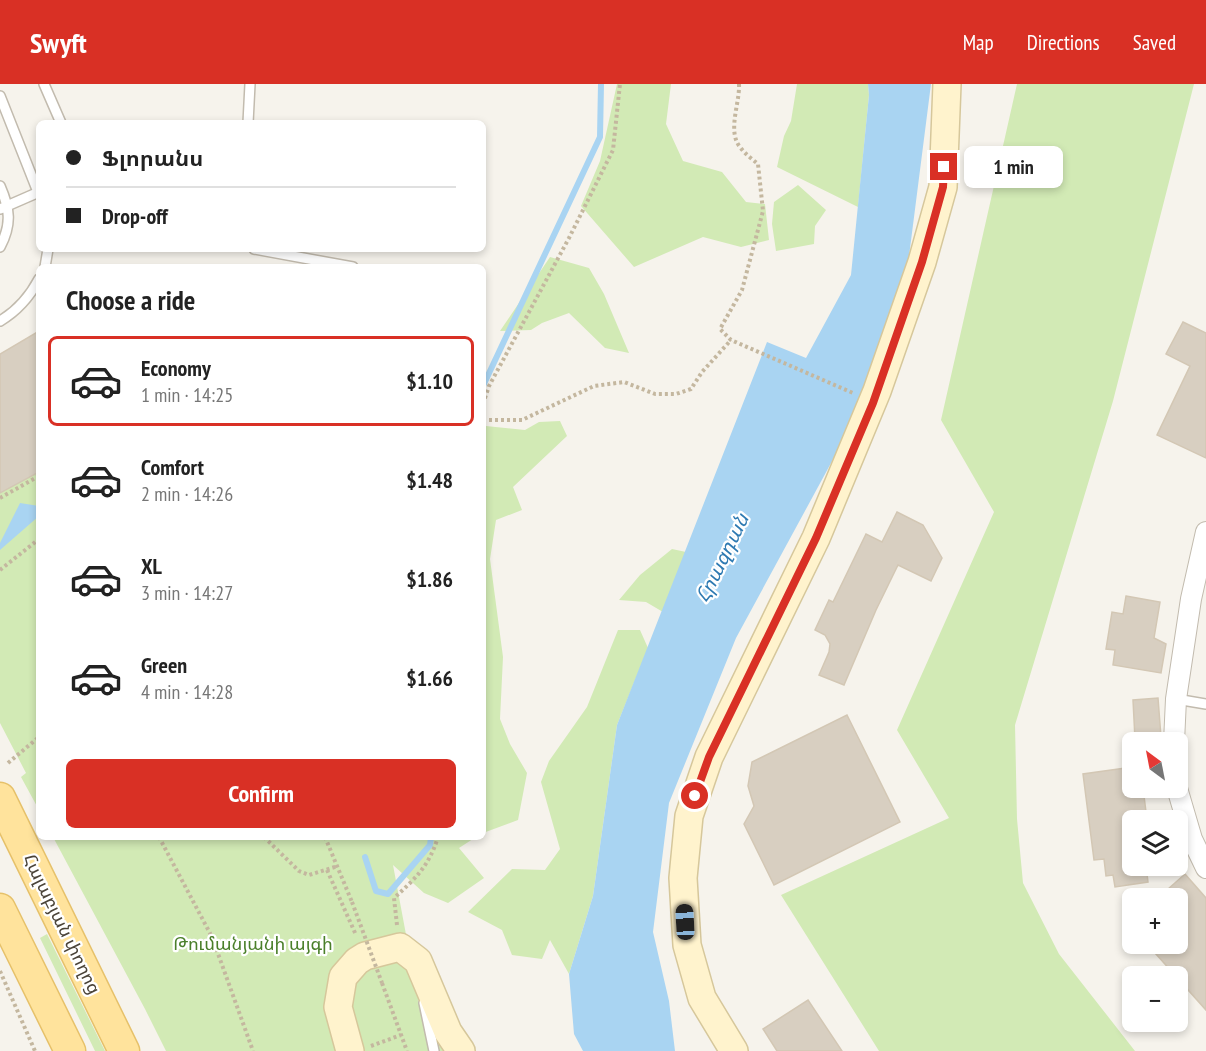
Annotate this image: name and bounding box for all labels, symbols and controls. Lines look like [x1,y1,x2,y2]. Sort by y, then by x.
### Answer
text: Swyft [30,24,87,61]
text: Map [963,29,994,56]
text: Directions [1027,29,1100,56]
text: Saved [1133,29,1176,56]
text: Ֆլորանս [102,144,203,172]
callout: 1 min [965,146,1064,188]
route end [930,153,957,180]
text: 1 min [993,154,1034,180]
text: Drop-off [102,202,168,230]
text: Choose a ride [66,283,195,317]
icon: car [69,354,123,408]
text: Economy [141,354,211,382]
text: $1.10 [406,367,453,395]
text: 1 min · 14:25 [141,382,233,408]
icon: car [69,453,123,507]
text: Comfort [141,453,204,481]
text: $1.48 [406,466,453,494]
text: 2 min · 14:26 [141,481,233,507]
water label: Հրազդան [689,508,755,607]
icon: car [69,552,123,606]
text: XL [141,552,162,580]
text: $1.86 [406,565,453,593]
text: 3 min · 14:27 [141,580,233,606]
icon: car [69,651,123,705]
text: Green [141,651,187,679]
text: $1.66 [406,664,453,692]
text: 4 min · 14:28 [141,679,233,705]
north arrow [1122,732,1188,798]
map controls [1122,732,1188,1032]
button: Confirm [66,759,456,828]
route start [681,782,708,809]
button: layers [1122,810,1188,876]
street label: Հալաբյան փողոց [19,850,106,998]
button: + [1122,888,1188,954]
car [675,904,695,940]
park label: Թումանյանի այգի [173,932,333,955]
button: − [1122,966,1188,1032]

